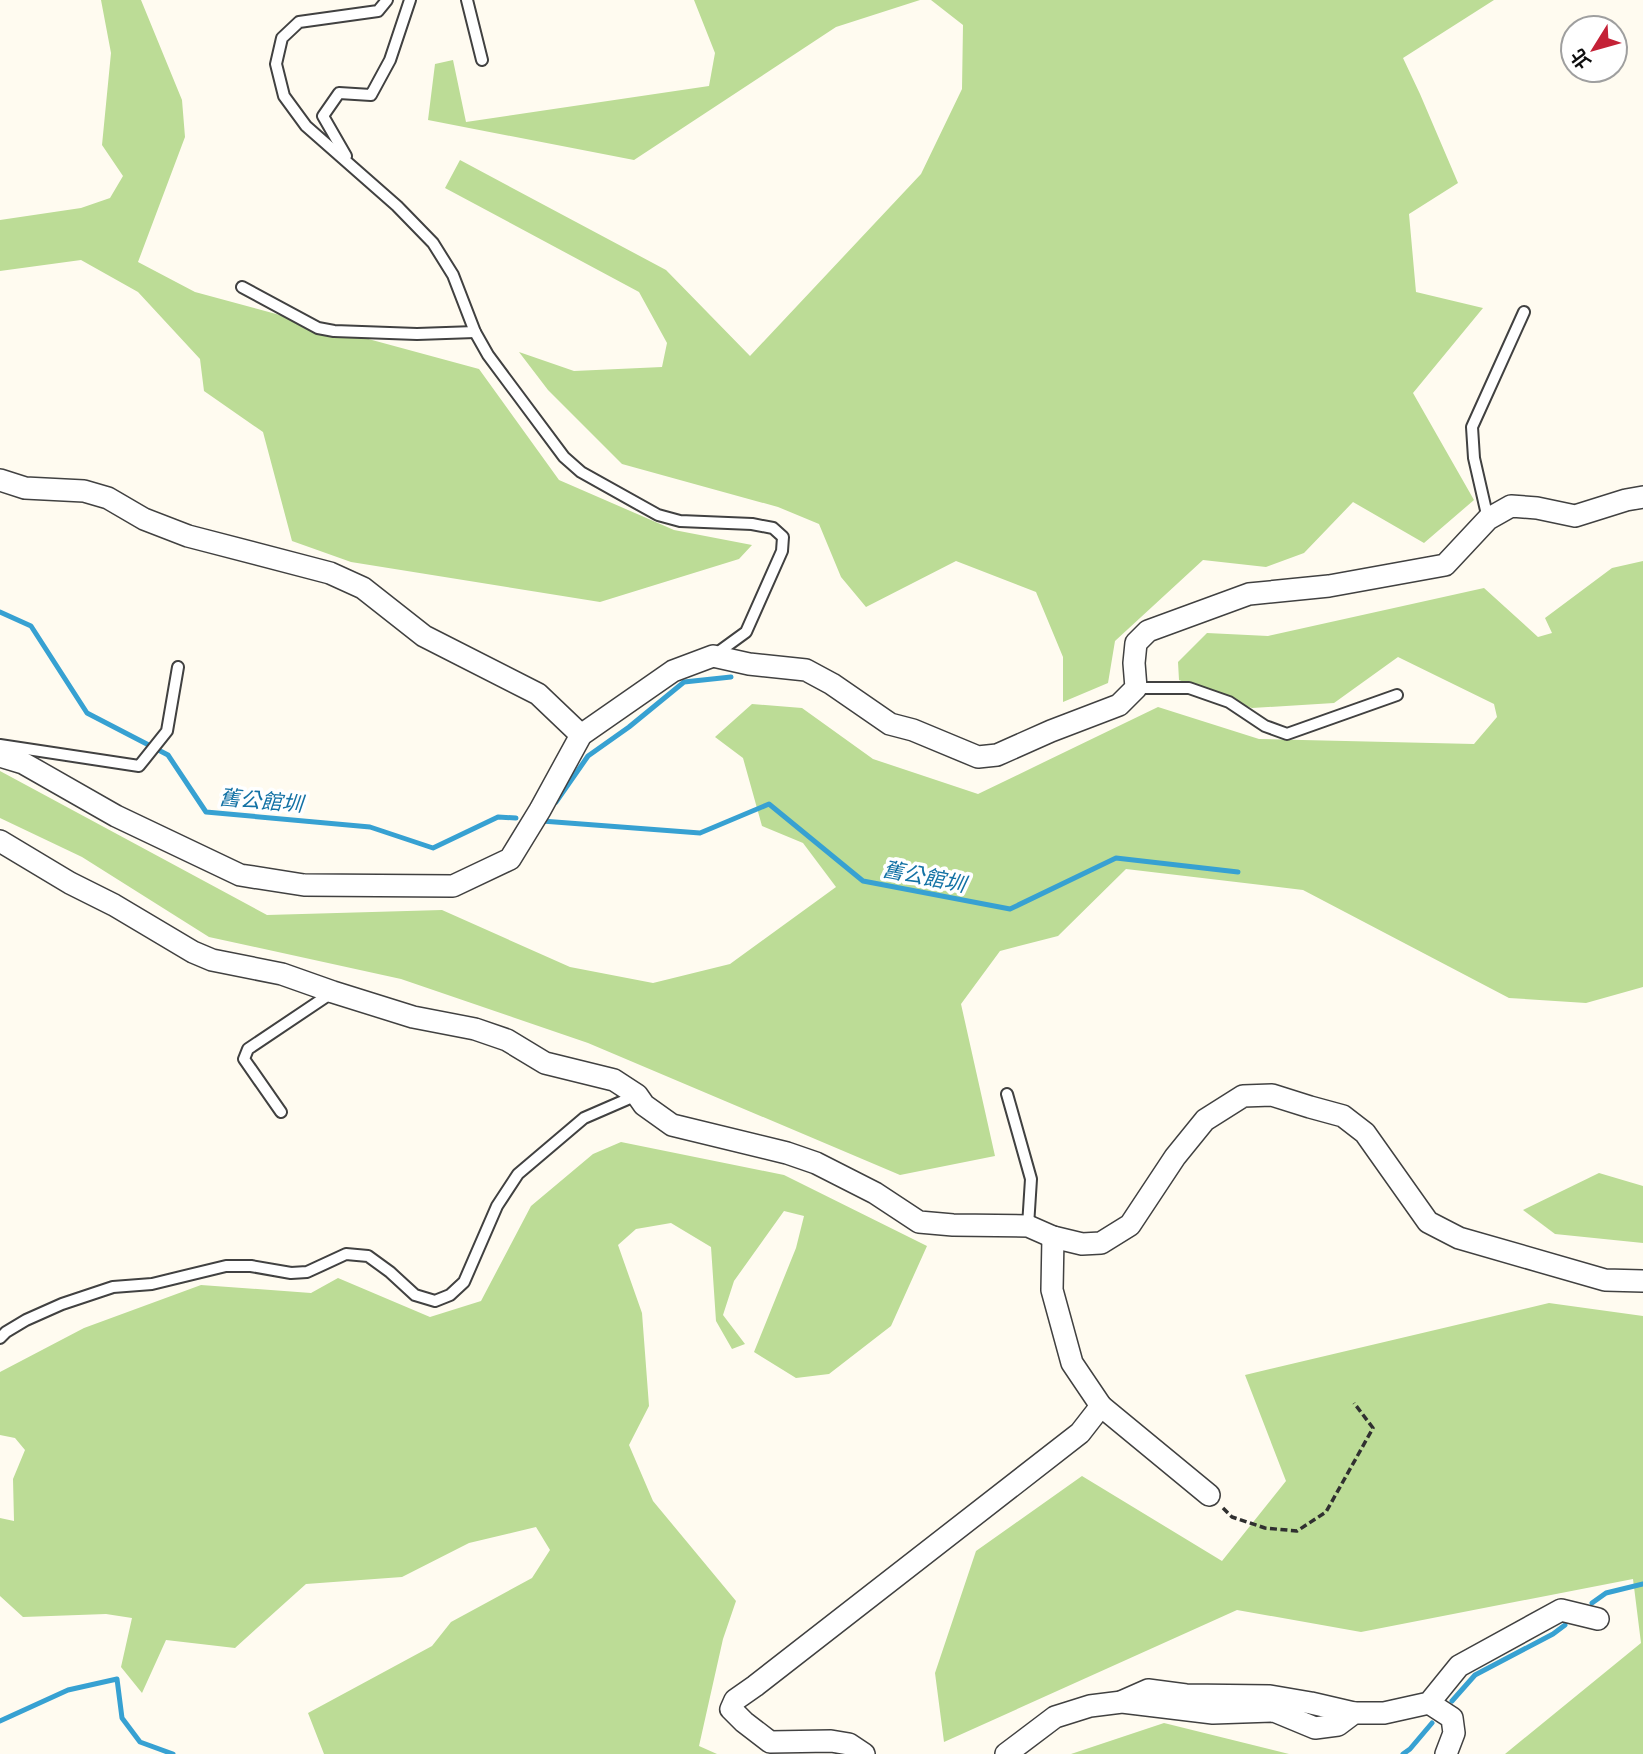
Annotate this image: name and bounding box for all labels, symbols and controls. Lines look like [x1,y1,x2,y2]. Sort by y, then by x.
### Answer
north arrow [1559,14,1629,84]
text: 北 [1565,44,1596,74]
water label: 舊公館圳 [218,783,307,818]
water label: 舊公館圳 [880,855,971,898]

